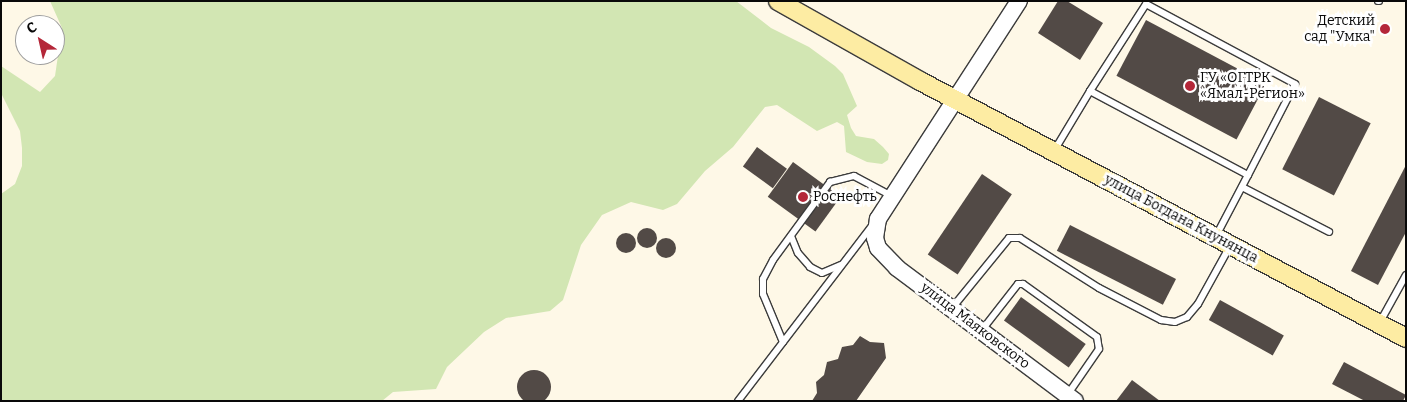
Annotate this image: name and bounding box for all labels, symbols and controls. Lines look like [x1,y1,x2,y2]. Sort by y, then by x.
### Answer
place label: Детский сад "Умка" [1304,13,1375,46]
north arrow [15,15,65,65]
text: С [23,19,40,38]
marker: Детский сад "Умка" [1379,23,1391,35]
place label: ГУ «ОГТРК «Ямал-Регион» [1200,70,1305,102]
marker: ГУ «ОГТРК «Ямал-Регион» [1184,80,1196,92]
street label: улица Богдана Кнунянца [1101,171,1261,267]
place label: Роснефть [813,189,877,205]
marker: Роснефть [797,191,809,203]
street label: улица Маяковского [917,279,1033,373]

